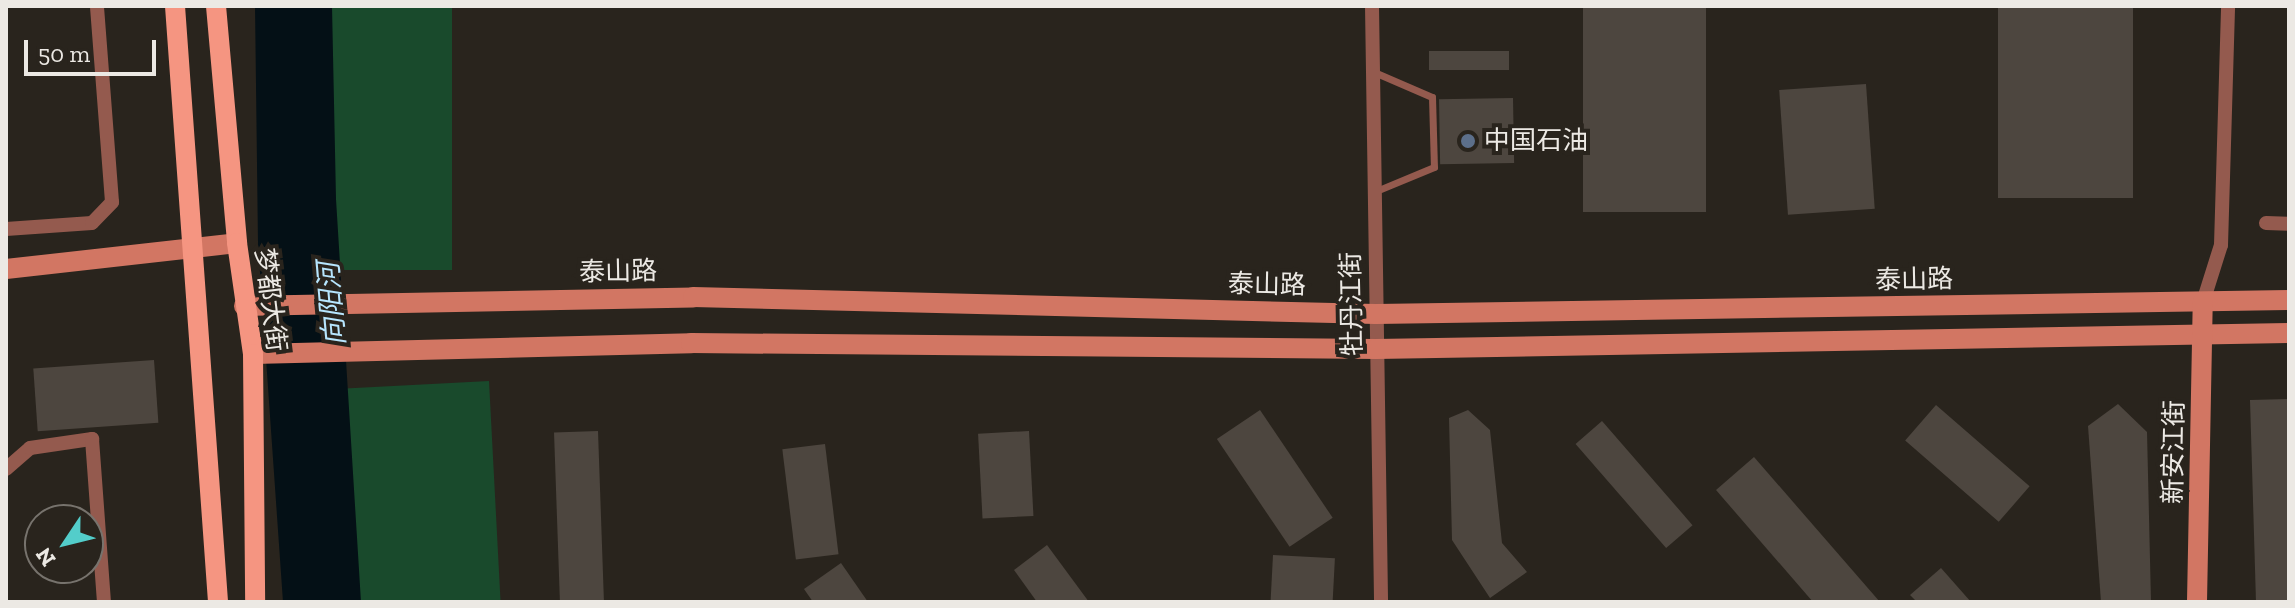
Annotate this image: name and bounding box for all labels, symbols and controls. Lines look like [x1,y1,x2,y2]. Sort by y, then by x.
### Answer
scale bar [28,24,160,74]
text: 50 m [38,39,90,68]
place label: 中国石油 [1484,125,1588,157]
marker: 中国石油 [1459,132,1477,150]
street label: 梦都大街 [248,246,292,354]
street label: 牡丹江街 [1335,252,1369,356]
street label: 泰山路 [579,256,657,288]
water label: 向阳河 [312,261,352,347]
street label: 泰山路 [1875,264,1953,296]
street label: 泰山路 [1228,269,1306,301]
street label: 新安江街 [2157,400,2191,504]
north arrow [24,504,104,584]
text: N [30,542,61,572]

